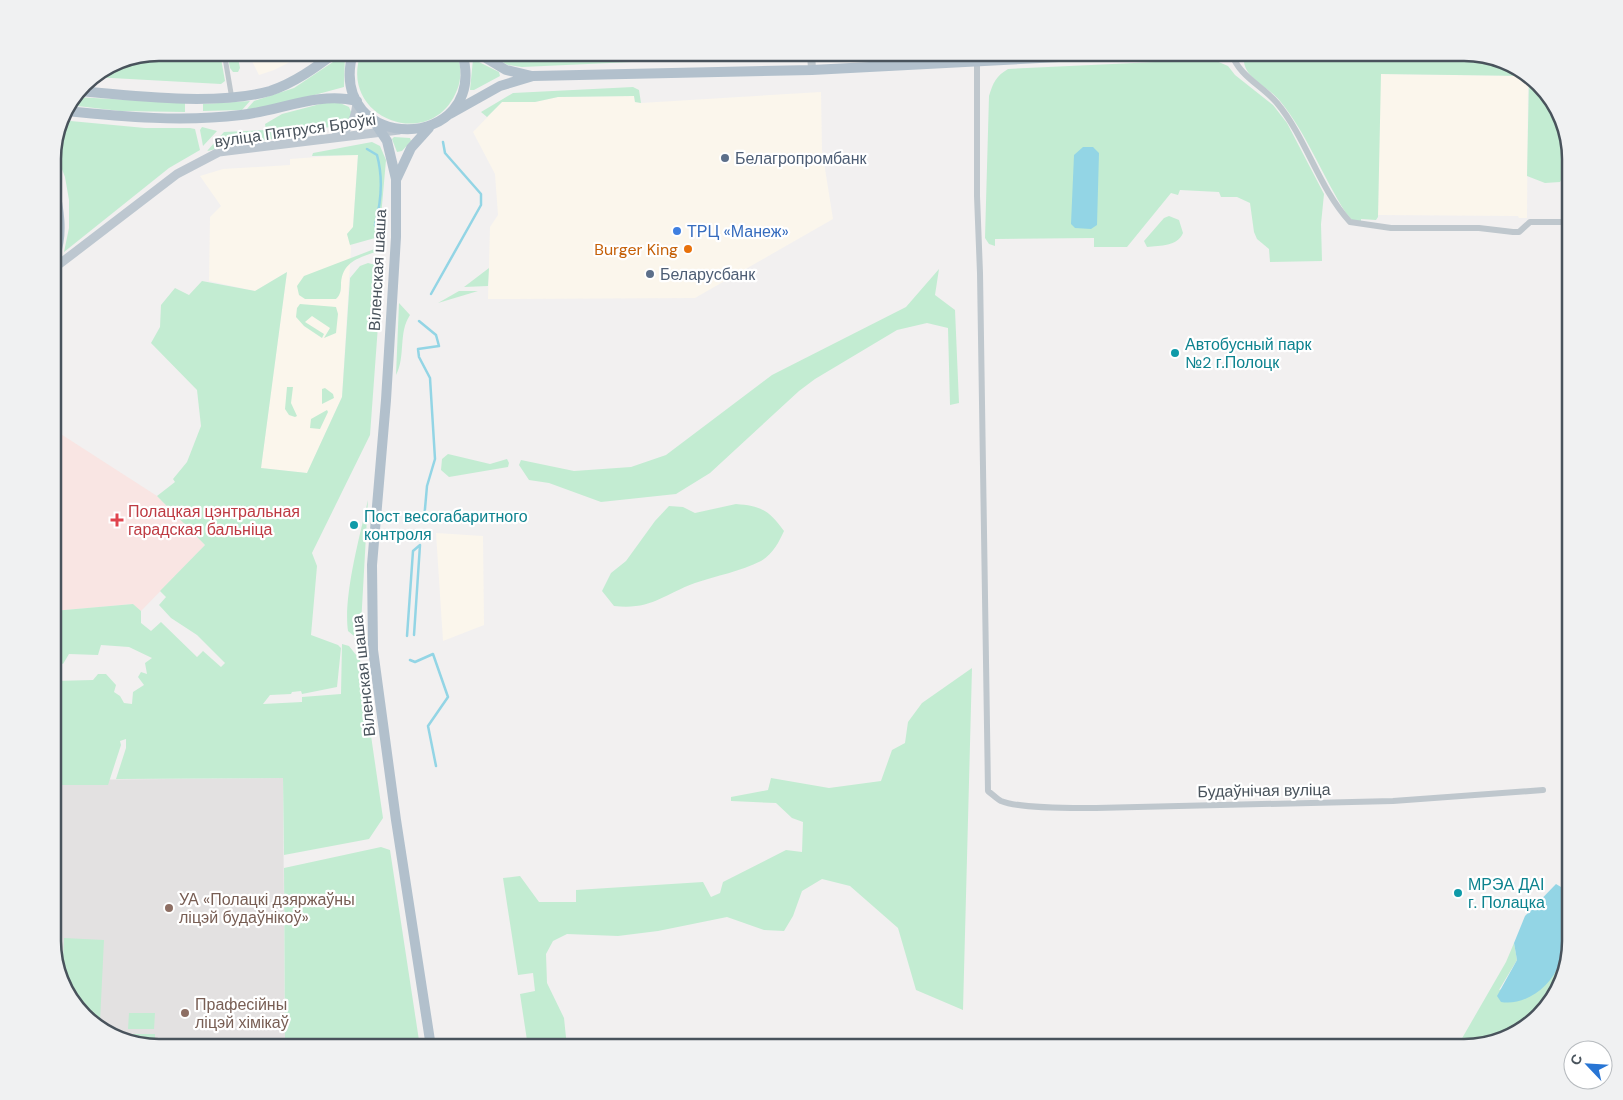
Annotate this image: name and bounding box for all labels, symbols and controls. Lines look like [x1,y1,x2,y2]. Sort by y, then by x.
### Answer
street label: вуліца Пятруся Броўкі [213,109,377,152]
place label: Белагропромбанк [735,148,868,169]
marker: Белагропромбанк [719,152,731,164]
street label: Віленская шаша [364,208,391,331]
place label: ТРЦ «Манеж» [687,221,789,242]
marker: ТРЦ «Манеж» [671,225,683,237]
place label: Burger King [594,239,678,260]
marker: Burger King [682,243,694,255]
place label: Беларусбанк [660,264,756,285]
marker: Беларусбанк [644,268,656,280]
place label: Автобусный парк №2 г.Полоцк [1185,334,1312,373]
marker: Автобусный парк №2 г.Полоцк [1169,347,1181,359]
place label: Полацкая цэнтральная гарадская бальніца [128,501,300,540]
place label: Пост весогабаритного контроля [364,506,528,545]
marker: Полацкая цэнтральная гарадская бальніца [110,513,124,527]
marker: Пост весогабаритного контроля [348,519,360,531]
street label: Віленская шаша [347,614,380,738]
street label: Будаўнічая вуліца [1197,779,1331,802]
place label: МРЭА ДАІ г. Полацка [1468,874,1545,913]
marker: МРЭА ДАІ г. Полацка [1452,887,1464,899]
place label: УА «Полацкі дзяржаўны ліцэй будаўнікоў» [179,889,355,928]
marker: УА «Полацкі дзяржаўны ліцэй будаўнікоў» [163,902,175,914]
place label: Прафесійны ліцэй хімікаў [195,994,289,1033]
marker: Прафесійны ліцэй хімікаў [179,1007,191,1019]
north arrow [1563,1040,1613,1090]
text: С [1566,1051,1587,1068]

